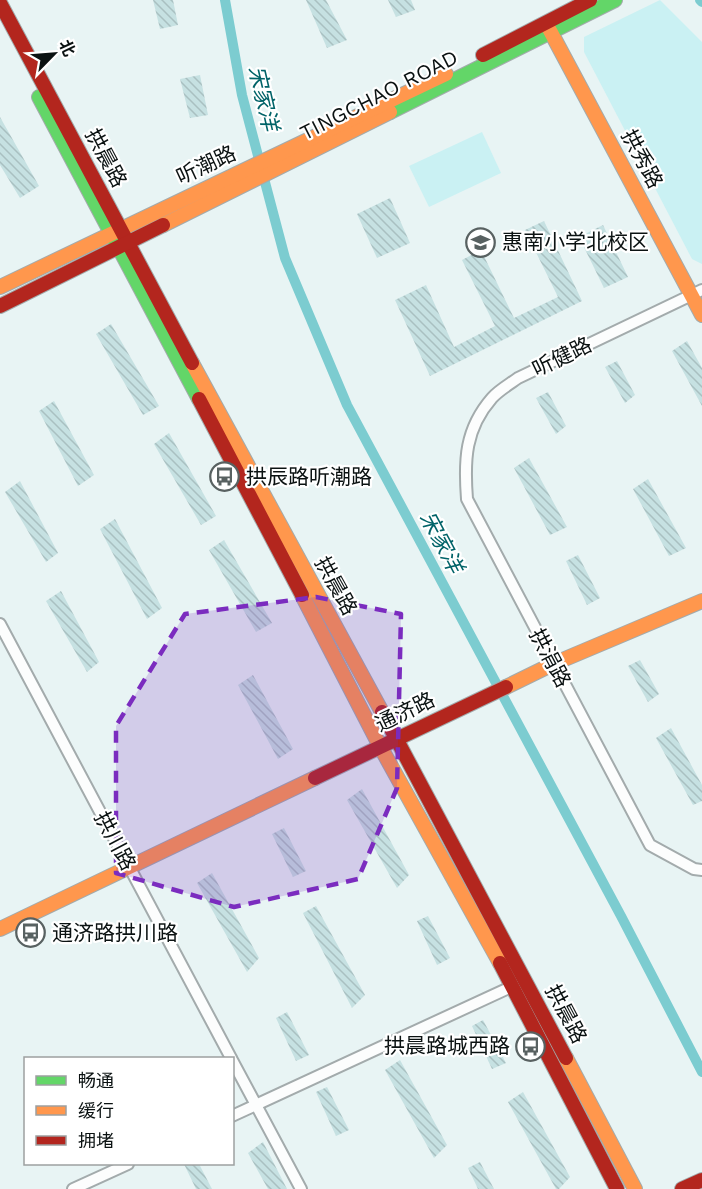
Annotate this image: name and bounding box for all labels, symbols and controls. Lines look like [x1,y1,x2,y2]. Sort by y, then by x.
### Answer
north arrow [24,24,84,84]
text: 北 [55,37,79,59]
street label: TINGCHAO ROAD [296,44,462,145]
water label: 宋家洋 [244,63,284,136]
street label: 拱晨路 [81,124,132,191]
street label: 拱秀路 [617,125,668,192]
street label: 听潮路 [172,140,240,189]
school or university icon: 惠南小学北校区 [465,226,497,258]
place label: 惠南小学北校区 [502,229,649,254]
street label: 听健路 [528,332,596,382]
bus stop icon: 拱辰路听潮路 [209,461,241,493]
place label: 拱辰路听潮路 [246,464,372,489]
water label: 宋家洋 [415,507,469,580]
street label: 拱晨路 [310,552,363,619]
street label: 拱涓路 [525,624,576,691]
street label: 通济路 [371,687,439,737]
street label: 拱川路 [90,807,141,874]
bus stop icon: 通济路拱川路 [15,917,47,949]
place label: 通济路拱川路 [52,920,178,945]
street label: 拱晨路 [541,980,592,1047]
bus stop icon: 拱晨路城西路 [515,1030,547,1062]
place label: 拱晨路城西路 [384,1033,510,1058]
legend [24,1057,234,1165]
text: 畅通 [78,1070,114,1091]
text: 缓行 [78,1100,114,1121]
text: 拥堵 [78,1130,114,1151]

